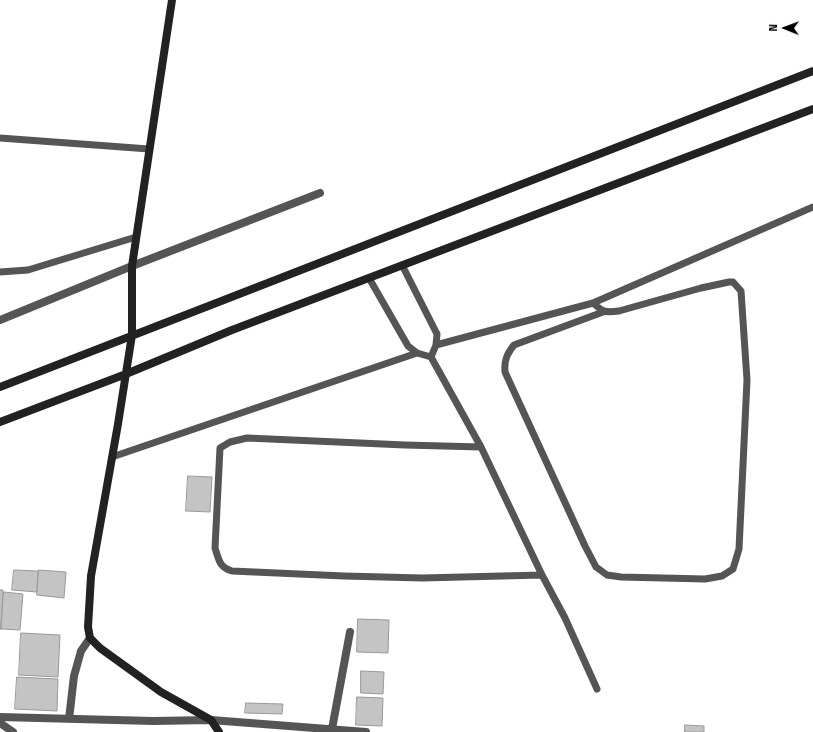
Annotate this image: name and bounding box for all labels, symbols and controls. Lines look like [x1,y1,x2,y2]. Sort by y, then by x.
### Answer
north arrow [765,8,805,48]
text: N [765,24,781,32]

